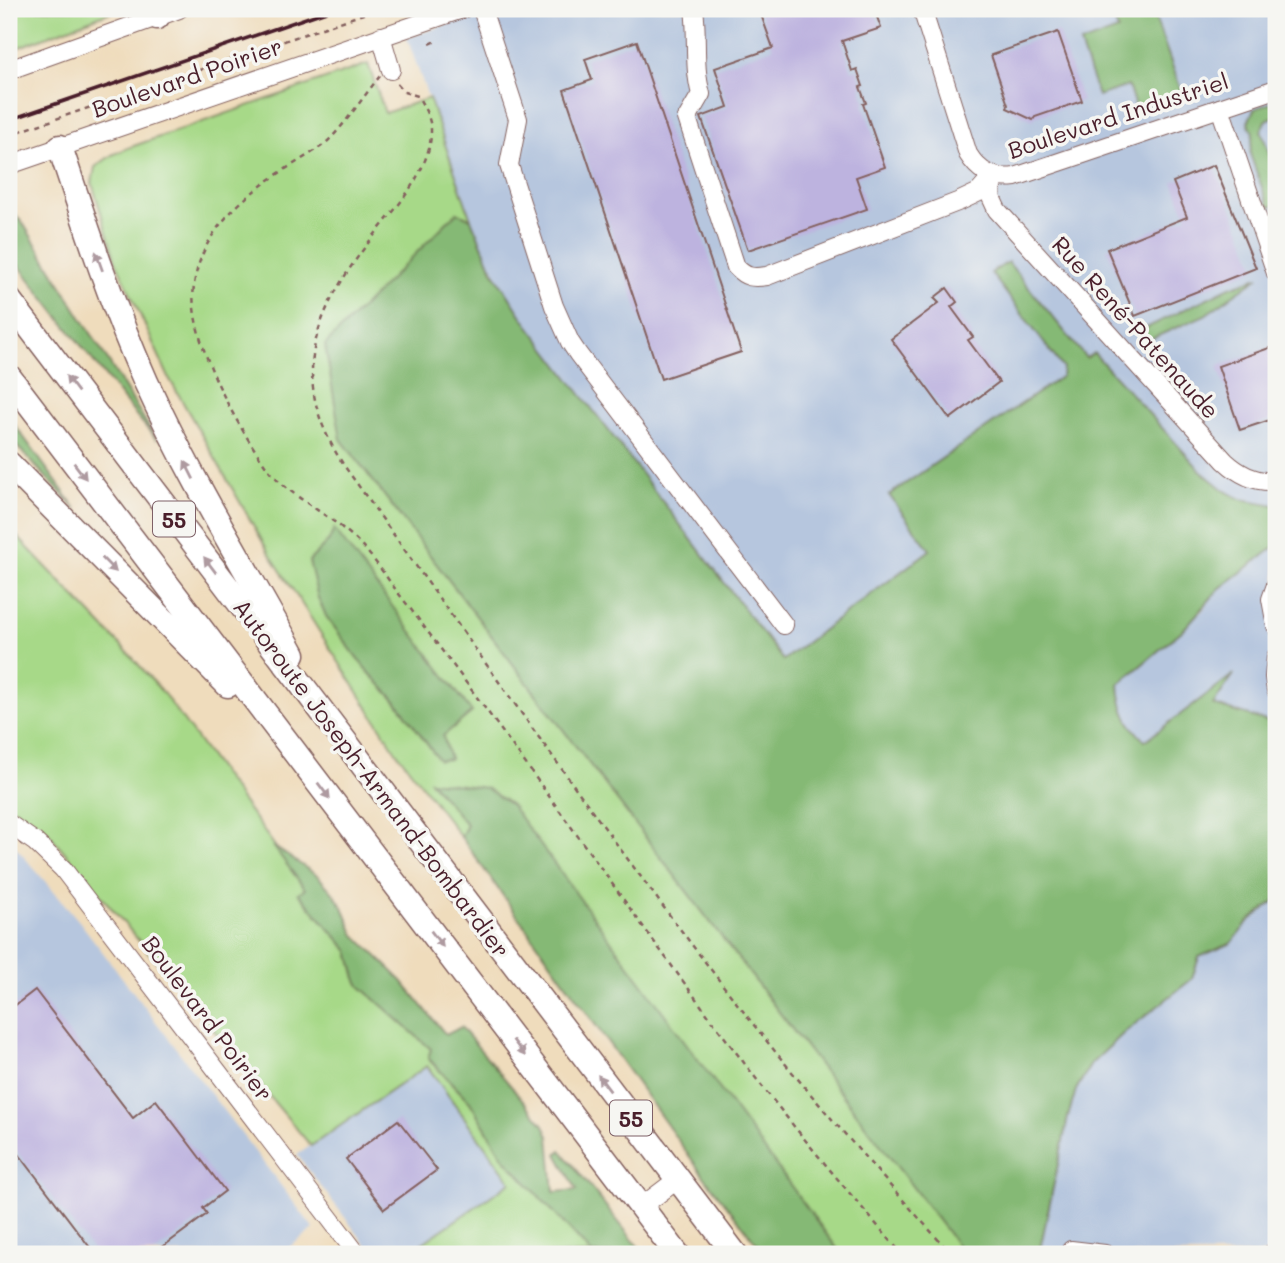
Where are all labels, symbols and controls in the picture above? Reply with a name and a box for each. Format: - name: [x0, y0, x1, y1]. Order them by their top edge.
- street label: Boulevard Poirier: [88, 30, 286, 124]
- street label: Boulevard Industriel: [1004, 65, 1232, 165]
- street label: Rue René-Patenaude: [1046, 229, 1226, 425]
- one-way arrow: [93, 250, 104, 271]
- one-way arrow: [66, 375, 80, 393]
- one-way arrow: [183, 460, 194, 480]
- one-way arrow: [72, 461, 87, 479]
- road number: 55: [153, 502, 195, 536]
- one-way arrow: [100, 556, 116, 573]
- one-way arrow: [203, 556, 217, 575]
- street label: Autoroute Joseph-Armand-Bombardier: [227, 593, 517, 963]
- one-way arrow: [317, 782, 332, 800]
- street label: Boulevard Poirier: [136, 929, 280, 1107]
- one-way arrow: [429, 930, 444, 948]
- one-way arrow: [512, 1038, 527, 1056]
- one-way arrow: [596, 1074, 611, 1092]
- road number: 55: [610, 1100, 652, 1136]

